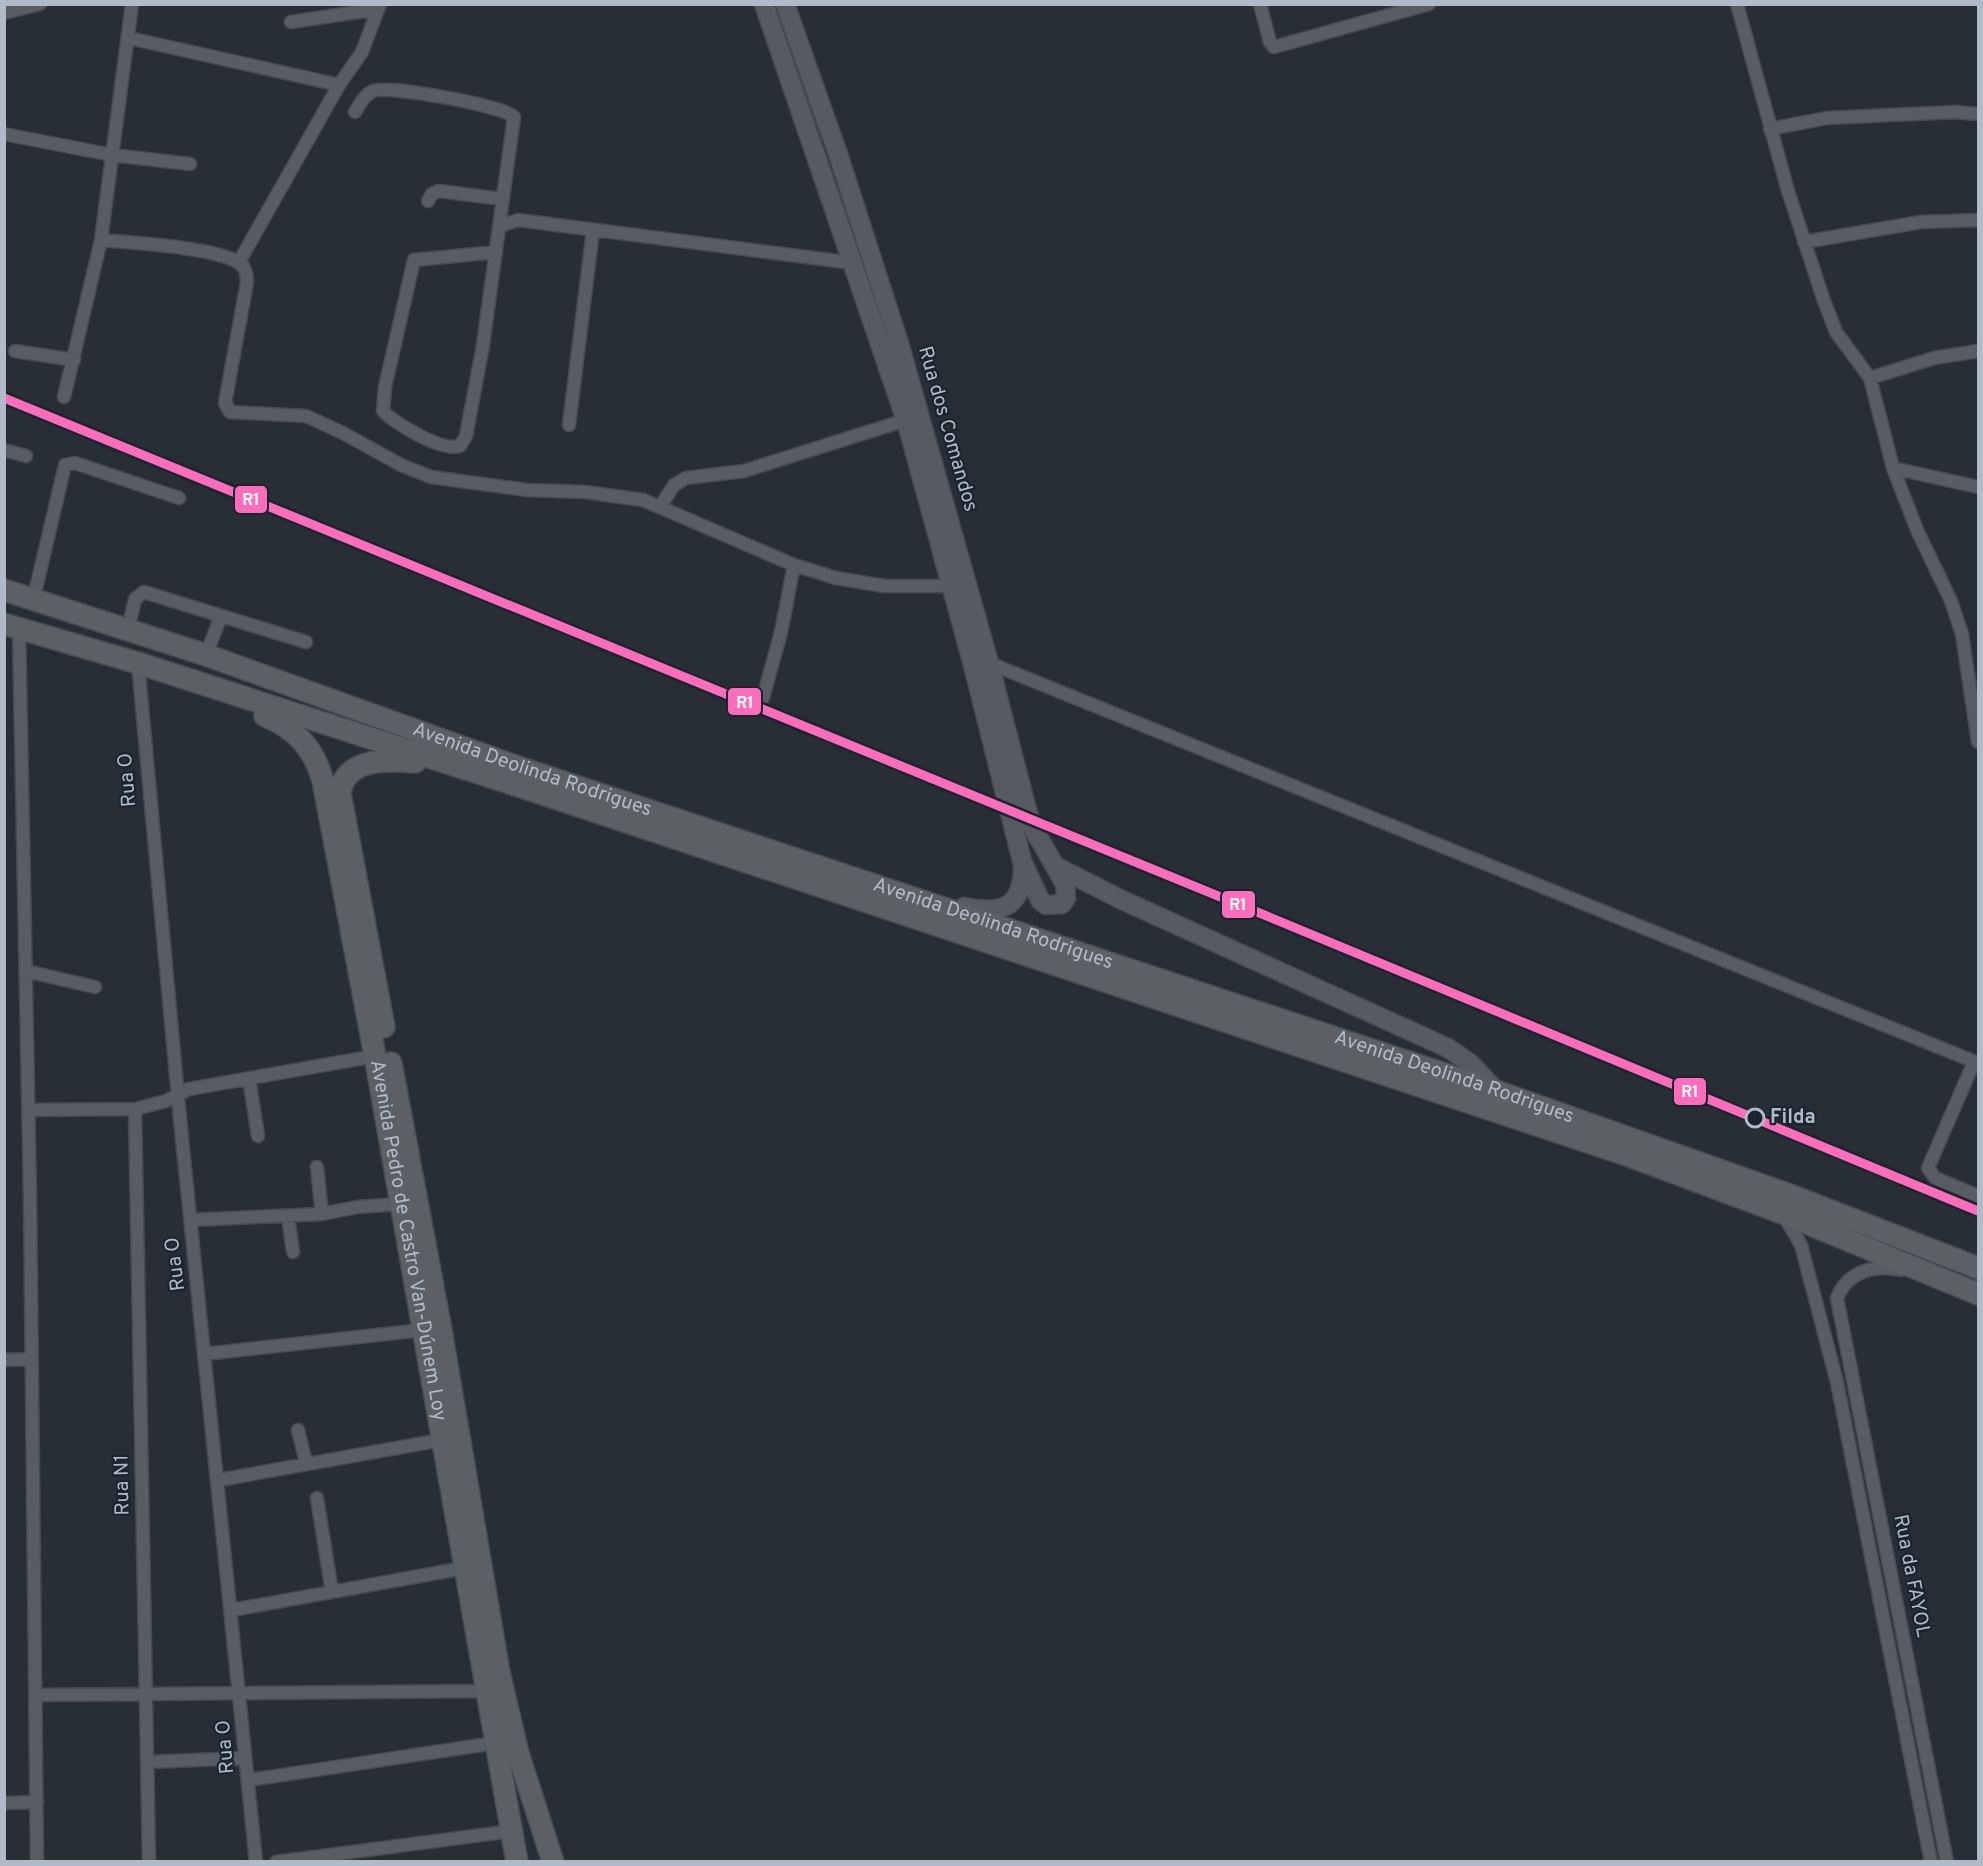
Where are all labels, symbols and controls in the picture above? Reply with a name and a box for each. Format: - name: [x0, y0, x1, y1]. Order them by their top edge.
- street label: Rua dos Comandos: [911, 343, 983, 515]
- line badge: R1: [234, 485, 268, 514]
- text: R1: [242, 491, 260, 511]
- line badge: R1: [727, 687, 762, 716]
- text: R1: [736, 694, 754, 714]
- street label: Avenida Deolinda Rodrigues: [409, 717, 655, 823]
- street label: Rua O: [113, 752, 143, 808]
- street label: Avenida Deolinda Rodrigues: [870, 872, 1116, 976]
- line badge: R1: [1221, 890, 1256, 919]
- text: R1: [1229, 896, 1247, 916]
- street label: Avenida Deolinda Rodrigues: [1331, 1025, 1577, 1131]
- street label: Avenida Pedro de Castro Van-Dúnem Loy: [363, 1058, 452, 1423]
- line badge: R1: [1673, 1077, 1707, 1106]
- text: R1: [1681, 1083, 1699, 1103]
- place label: Filda: [1770, 1105, 1816, 1131]
- marker: Filda: [1745, 1108, 1765, 1128]
- street label: Rua O: [160, 1236, 192, 1292]
- street label: Rua N1: [109, 1454, 137, 1516]
- street label: Rua da FAYOL: [1886, 1512, 1936, 1640]
- street label: Rua O: [211, 1719, 241, 1775]

